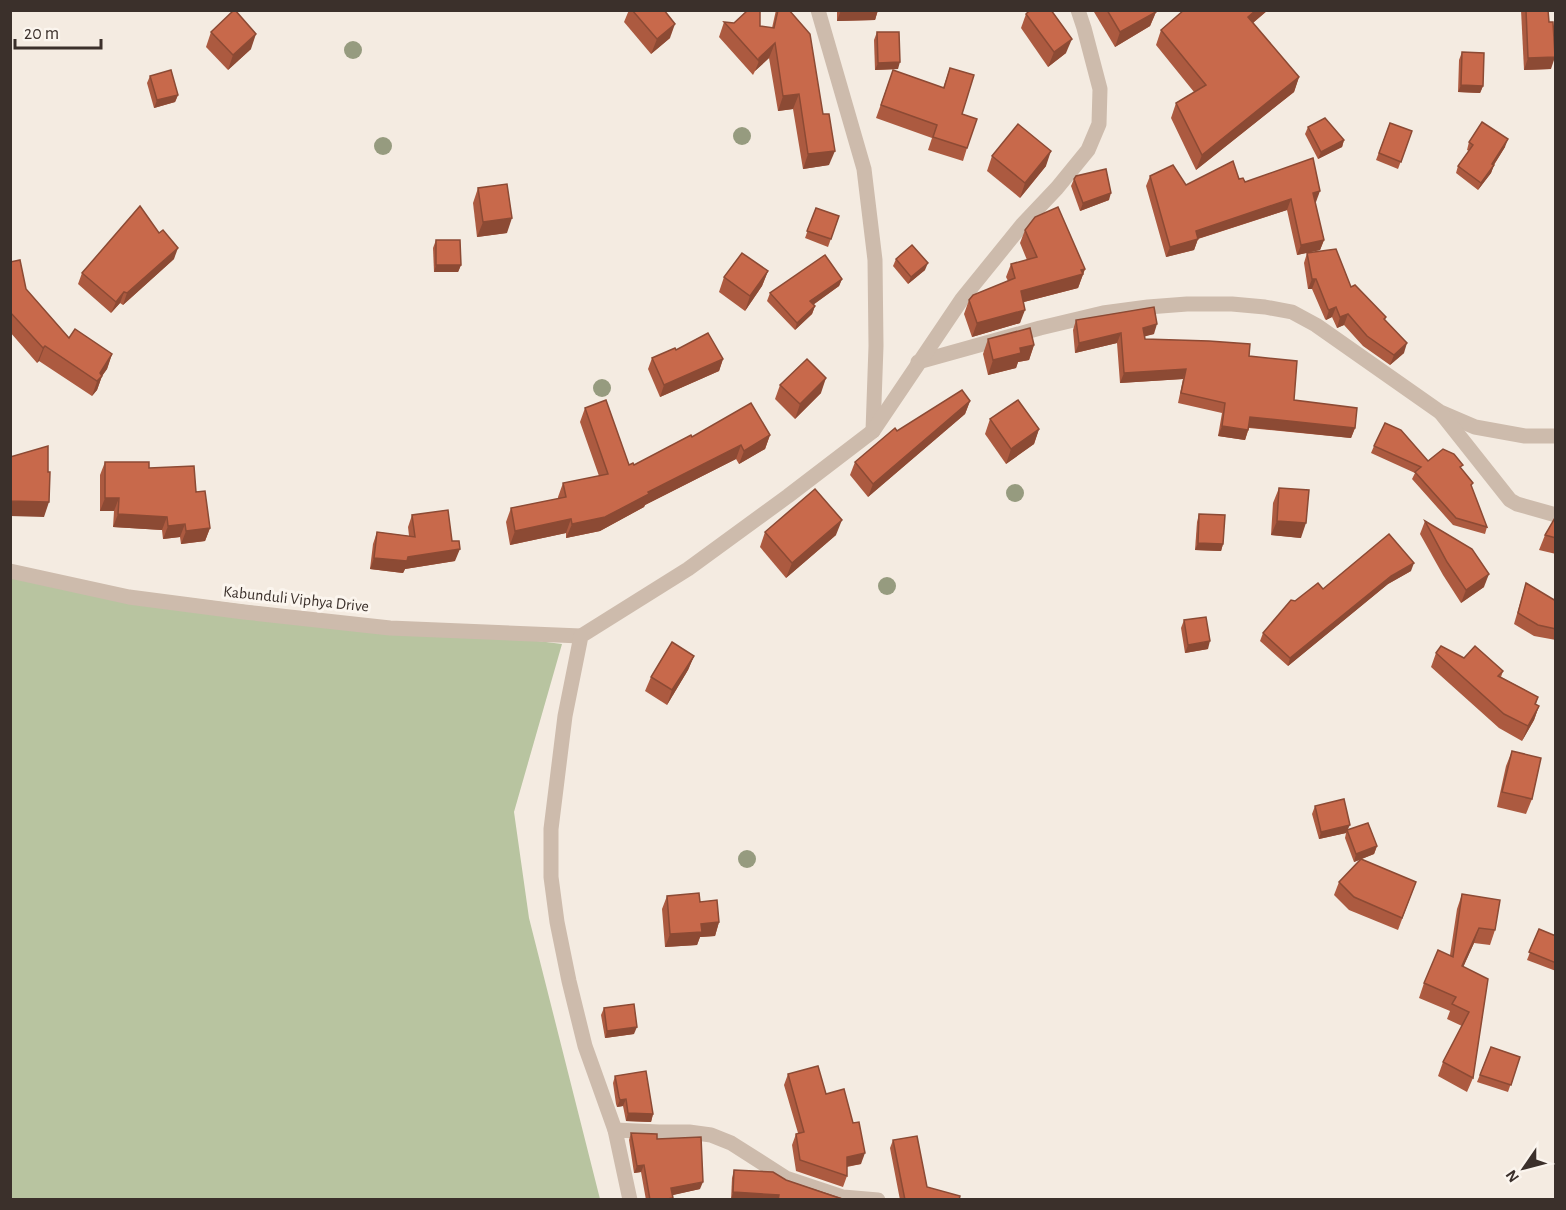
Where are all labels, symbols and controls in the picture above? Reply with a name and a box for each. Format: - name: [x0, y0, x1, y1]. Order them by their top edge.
- scale bar: [15, 12, 100, 50]
- text: 20 m: [24, 25, 59, 43]
- street label: Kabunduli Viphya Drive: [222, 583, 370, 616]
- north arrow: [1494, 1138, 1554, 1198]
- text: N: [1503, 1167, 1522, 1185]

